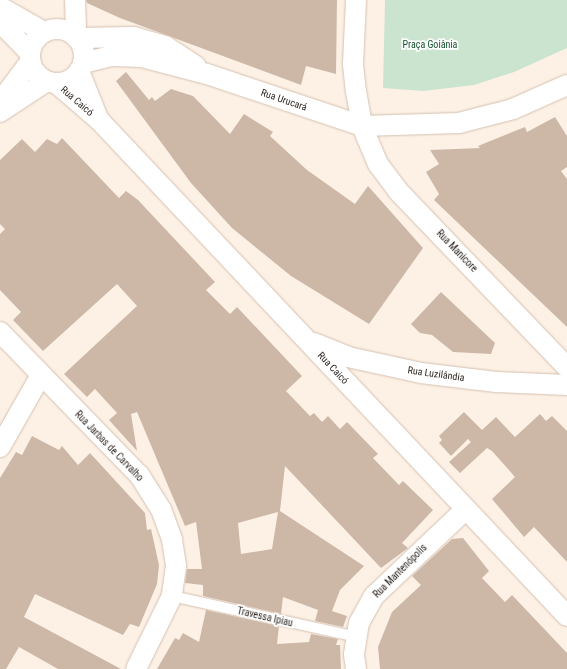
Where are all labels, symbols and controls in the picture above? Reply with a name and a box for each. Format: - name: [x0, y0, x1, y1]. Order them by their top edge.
- park label: Praça Goiânia: [403, 39, 457, 51]
- street label: Rua Caicó: [58, 83, 96, 119]
- street label: Rua Urucará: [259, 87, 309, 113]
- street label: Rua Manicore: [434, 227, 480, 275]
- street label: Rua Caicó: [315, 349, 351, 387]
- street label: Rua Luzilândia: [407, 364, 465, 384]
- street label: Rua Jarbas de Carvalho: [72, 408, 146, 484]
- street label: Rua Mantenópolis: [371, 542, 429, 600]
- street label: Travessa Ipiau: [236, 605, 294, 629]

